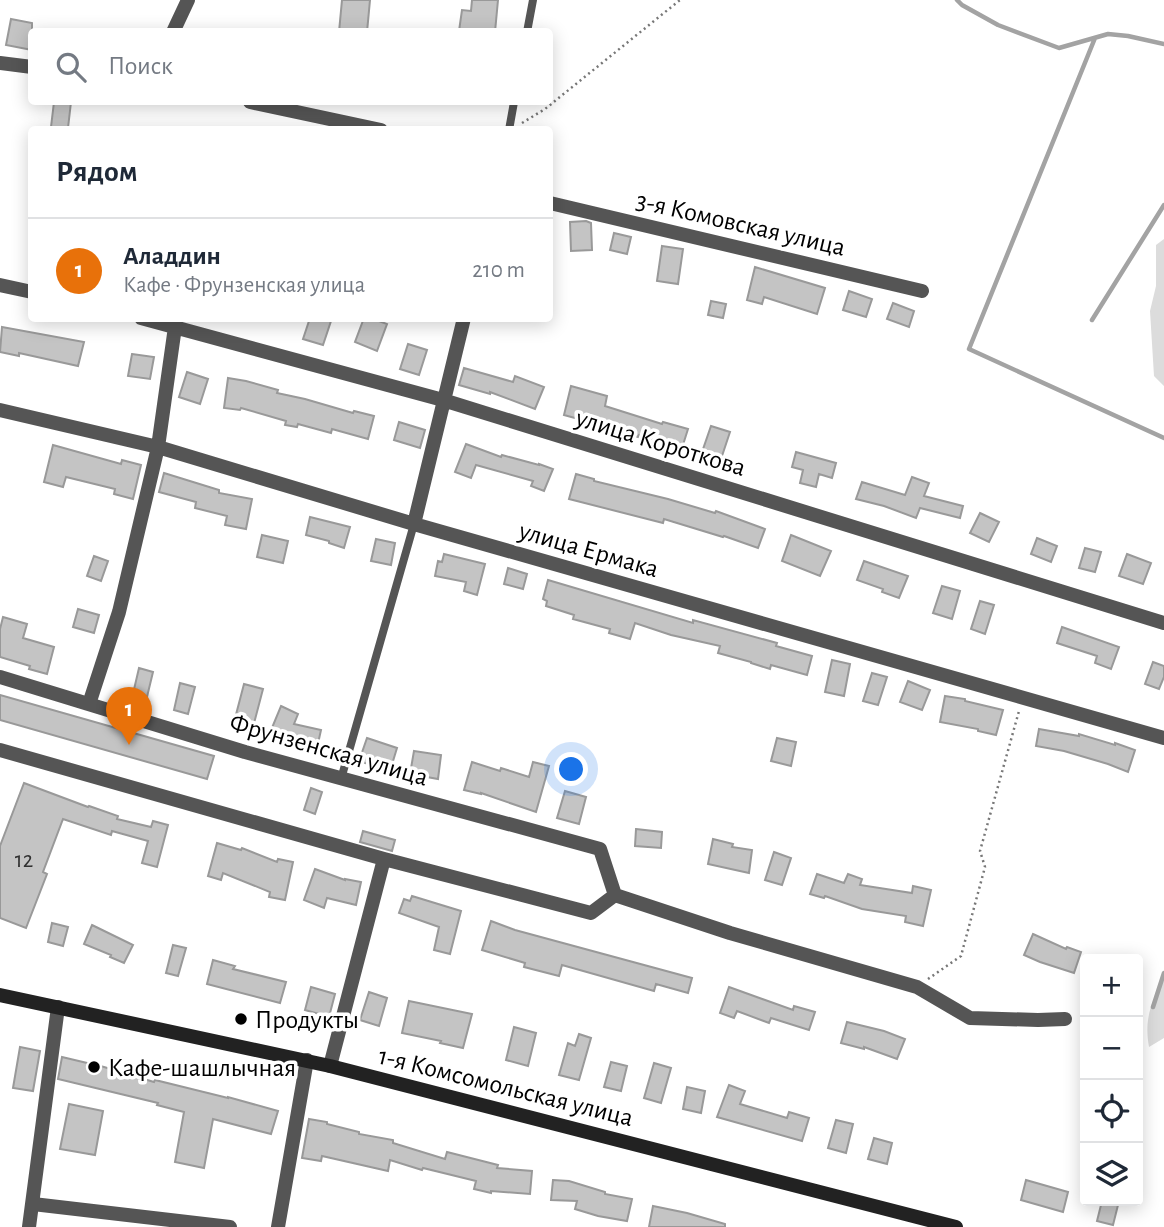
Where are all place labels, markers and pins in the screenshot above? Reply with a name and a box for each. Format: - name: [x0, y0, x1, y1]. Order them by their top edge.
- pin: 1: [106, 687, 152, 745]
- place label: Продукты: [255, 1007, 359, 1033]
- marker: Продукты: [233, 1011, 249, 1027]
- place label: Кафе-шашлычная: [108, 1055, 296, 1081]
- marker: Кафе-шашлычная: [86, 1059, 102, 1075]

